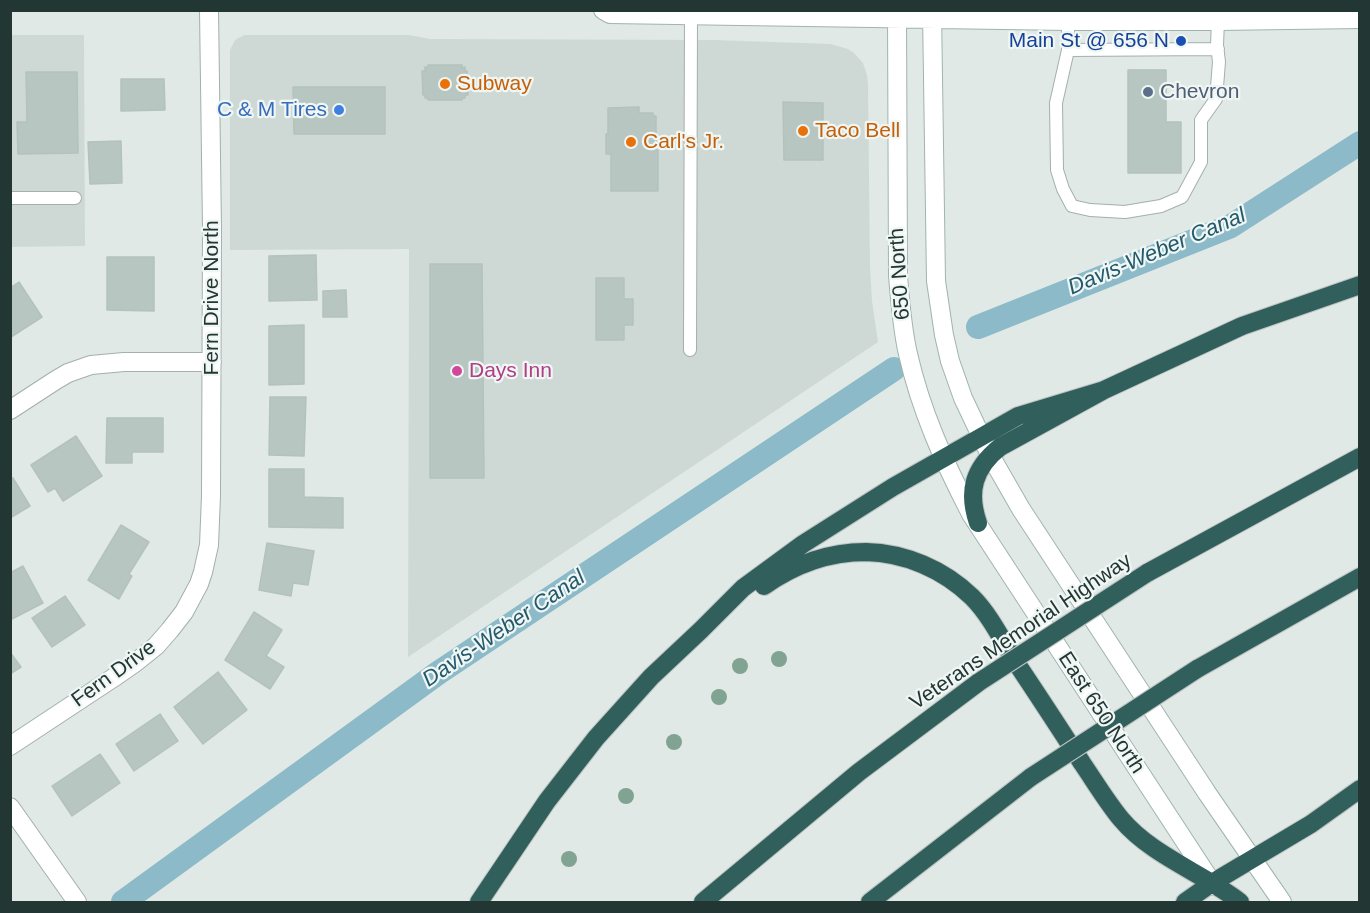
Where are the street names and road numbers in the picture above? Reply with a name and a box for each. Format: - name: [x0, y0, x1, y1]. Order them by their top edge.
- street label: Fern Drive North: [199, 220, 225, 376]
- street label: 650 North: [884, 227, 916, 321]
- street label: Veterans Memorial Highway: [906, 548, 1136, 716]
- street label: Fern Drive: [67, 635, 161, 713]
- street label: East 650 North: [1052, 647, 1150, 779]

